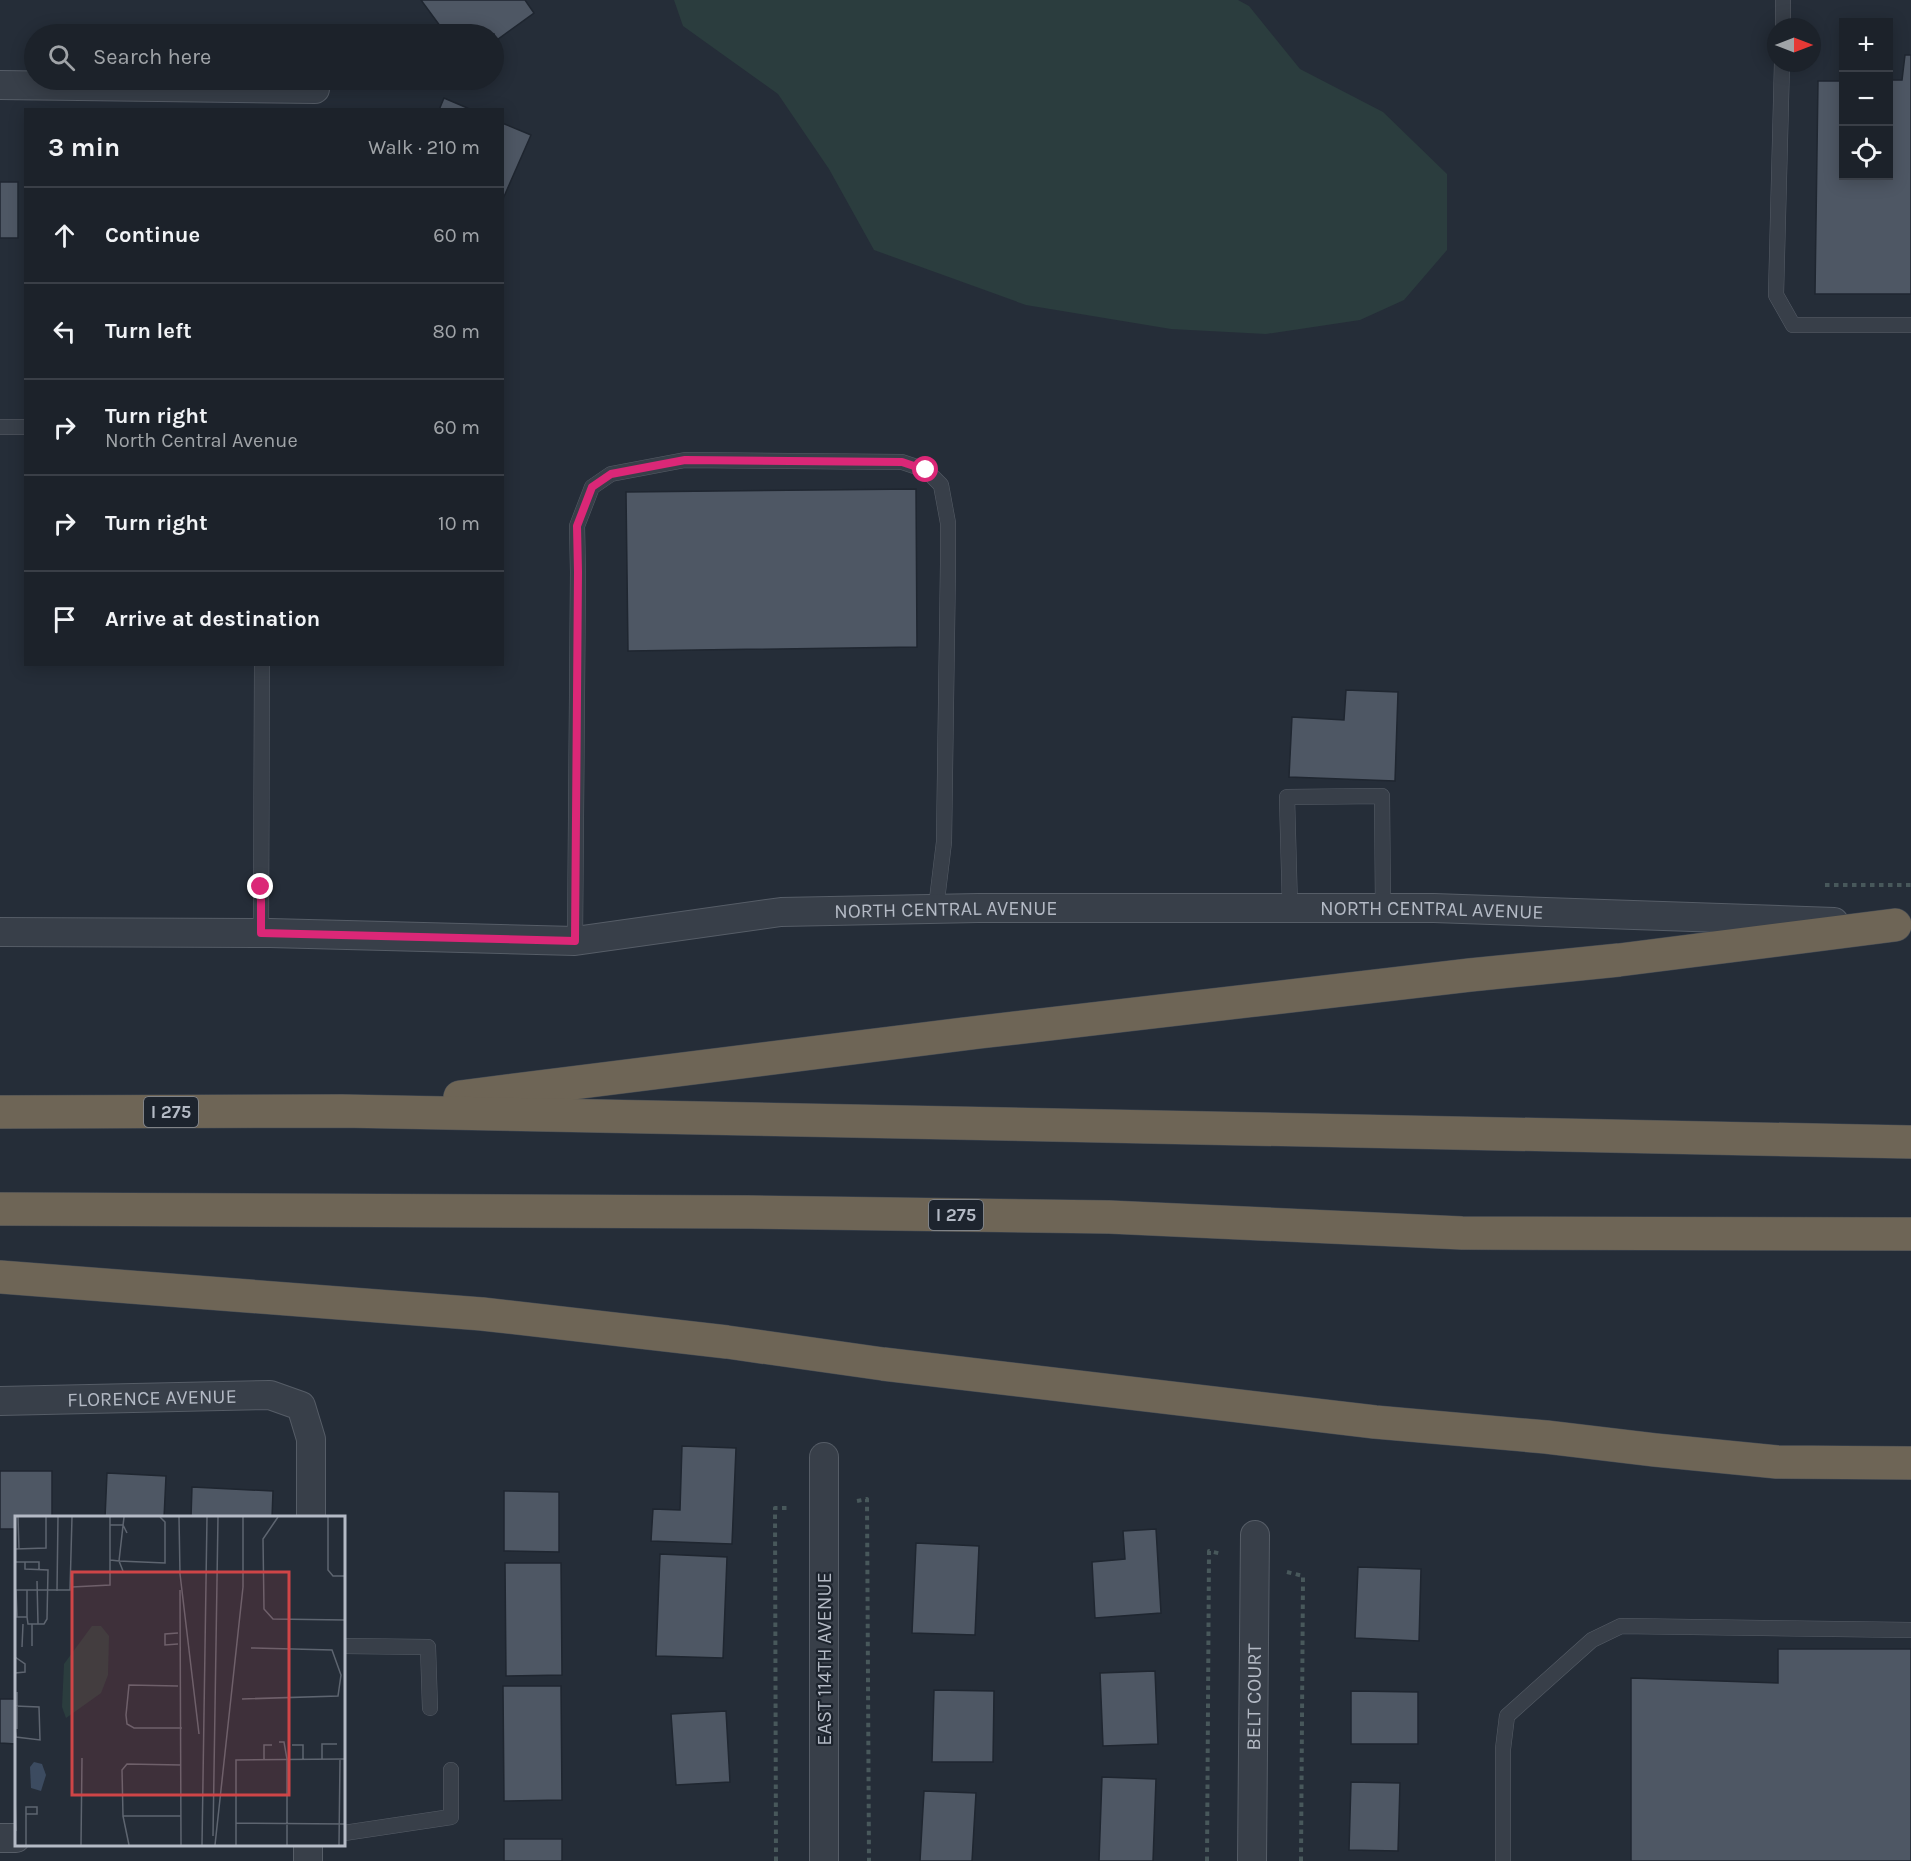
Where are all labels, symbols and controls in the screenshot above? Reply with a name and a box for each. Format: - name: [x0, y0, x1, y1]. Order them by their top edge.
- north arrow: [1767, 18, 1821, 72]
- map controls: [1839, 18, 1893, 180]
- button: +: [1839, 18, 1893, 72]
- search box: [24, 24, 504, 90]
- icon: search: [45, 41, 78, 74]
- text: Search here: [93, 44, 211, 70]
- button: −: [1839, 72, 1893, 126]
- button: locate: [1839, 126, 1893, 180]
- text: 3 min: [48, 132, 120, 163]
- text: Walk · 210 m: [368, 136, 480, 159]
- icon: ahead: [48, 219, 81, 252]
- text: Continue: [105, 222, 200, 248]
- text: 60 m: [433, 224, 480, 247]
- icon: left: [48, 315, 81, 348]
- text: Turn left: [105, 318, 192, 344]
- text: 80 m: [432, 320, 480, 343]
- text: Turn right: [105, 403, 208, 429]
- icon: right: [48, 411, 81, 444]
- text: 60 m: [433, 416, 480, 439]
- text: North Central Avenue: [105, 429, 298, 452]
- route start: [912, 456, 938, 482]
- icon: right: [48, 507, 81, 540]
- text: Turn right: [105, 510, 208, 536]
- text: 10 m: [438, 512, 480, 535]
- icon: arrive: [48, 603, 81, 636]
- text: Arrive at destination: [105, 606, 320, 632]
- route end: [247, 873, 273, 899]
- street label: NORTH CENTRAL AVENUE: [834, 897, 1058, 923]
- street label: NORTH CENTRAL AVENUE: [1320, 897, 1544, 924]
- road number: I 275: [144, 1097, 198, 1127]
- road number: I 275: [929, 1200, 983, 1230]
- street label: FLORENCE AVENUE: [67, 1385, 237, 1412]
- inset map: [15, 1516, 345, 1846]
- street label: EAST 114TH AVENUE: [813, 1572, 836, 1746]
- street label: BELT COURT: [1242, 1643, 1266, 1751]

